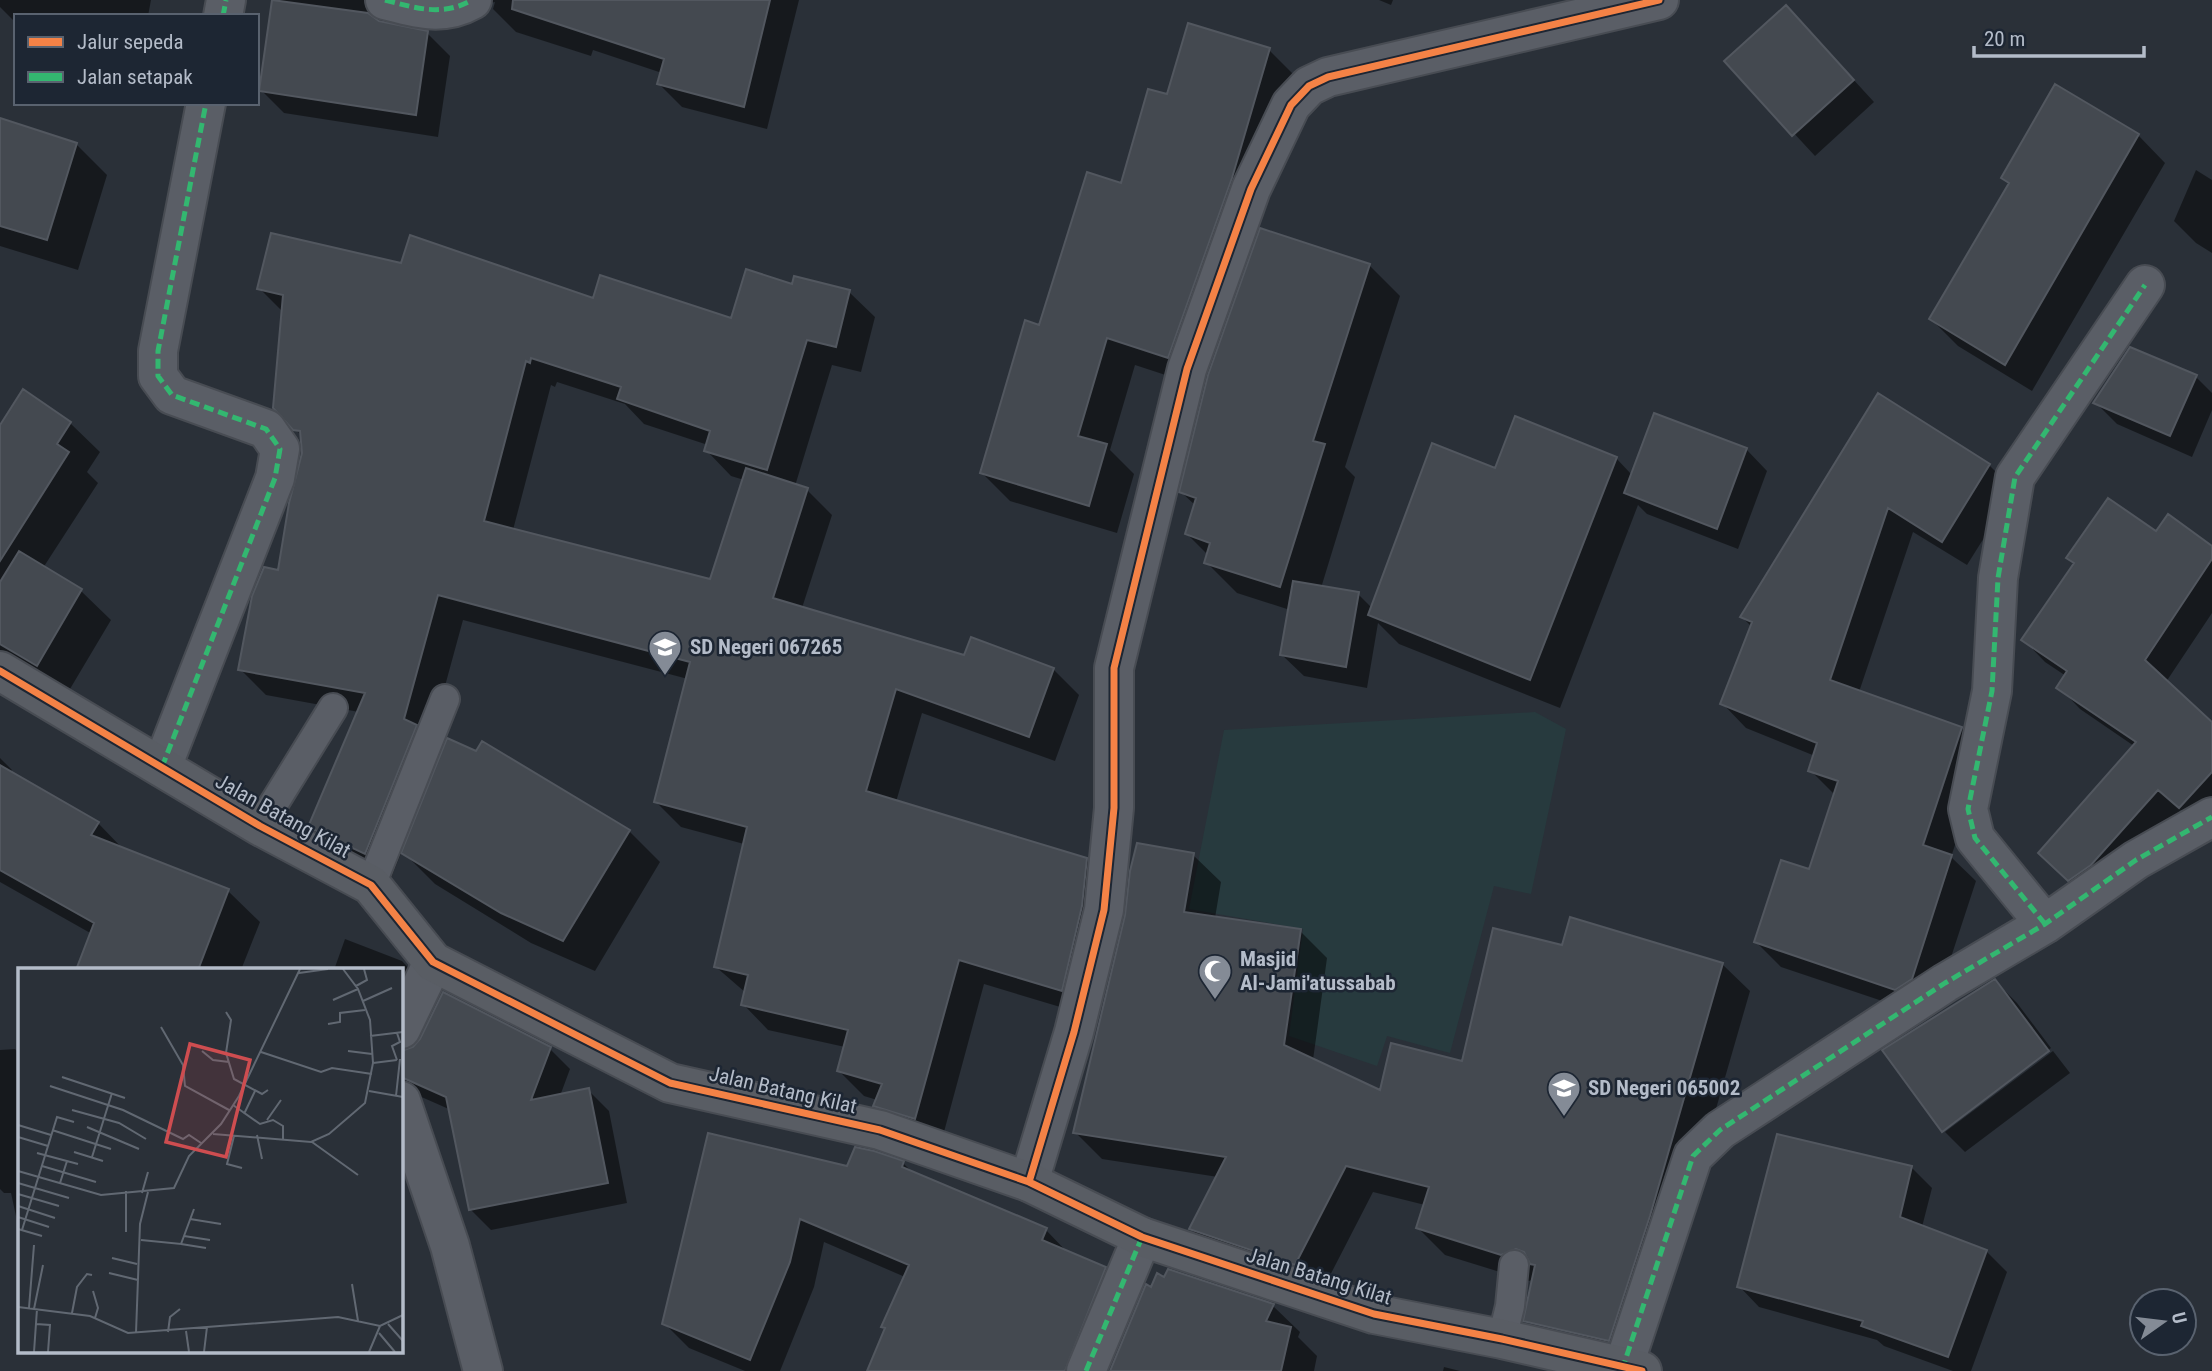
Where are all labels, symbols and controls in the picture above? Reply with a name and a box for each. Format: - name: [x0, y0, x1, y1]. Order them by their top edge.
- legend: [14, 14, 259, 105]
- scale bar: [1974, 14, 2144, 58]
- text: 20 m: [1984, 27, 2025, 51]
- text: Jalur sepeda: [77, 30, 184, 54]
- text: Jalan setapak: [77, 65, 193, 89]
- school or university icon: SD Negeri 067265: [646, 628, 684, 677]
- place label: SD Negeri 067265: [690, 635, 842, 659]
- street label: Jalan Batang Kilat: [211, 769, 355, 863]
- place label: Masjid Al-Jami'atussabab: [1240, 947, 1396, 995]
- mosque icon: Masjid Al-Jami'atussabab: [1196, 952, 1234, 1001]
- inset map: [18, 968, 402, 1354]
- street label: Jalan Batang Kilat: [707, 1061, 859, 1119]
- school or university icon: SD Negeri 065002: [1545, 1069, 1583, 1118]
- place label: SD Negeri 065002: [1588, 1076, 1740, 1100]
- street label: Jalan Batang Kilat: [1243, 1243, 1395, 1309]
- north arrow: [2128, 1287, 2198, 1357]
- text: U: [2167, 1310, 2191, 1326]

